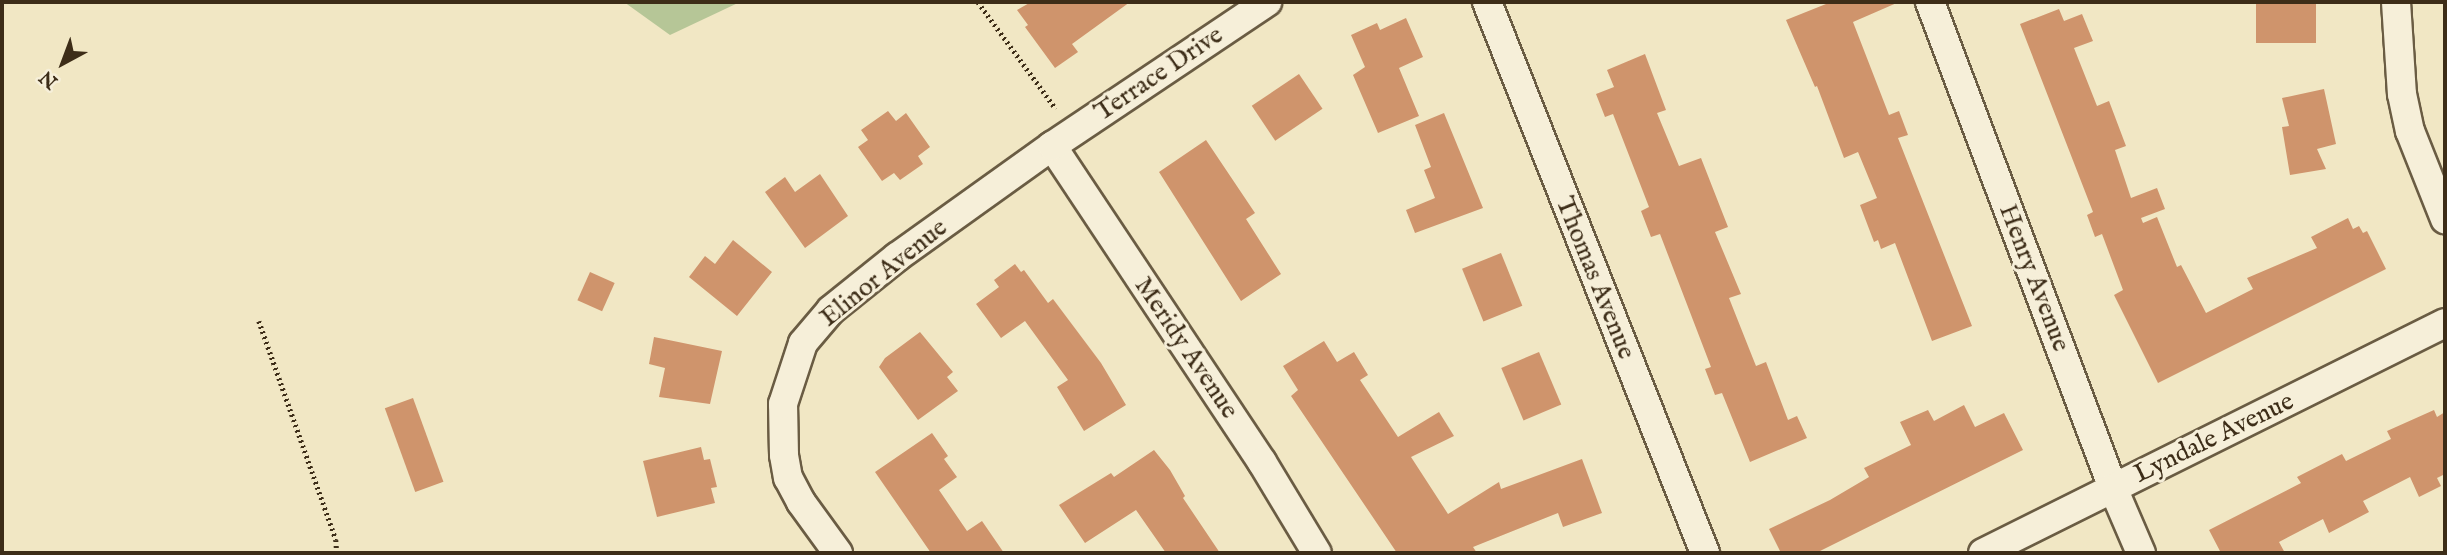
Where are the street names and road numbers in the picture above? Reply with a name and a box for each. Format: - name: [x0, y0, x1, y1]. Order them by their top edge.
- street label: Terrace Drive: [1089, 20, 1229, 128]
- street label: Thomas Avenue: [1548, 192, 1642, 364]
- street label: Henry Avenue: [1992, 200, 2076, 356]
- street label: Elinor Avenue: [814, 212, 954, 334]
- street label: Meridy Avenue: [1127, 271, 1245, 425]
- street label: Lyndale Avenue: [2129, 386, 2299, 490]

